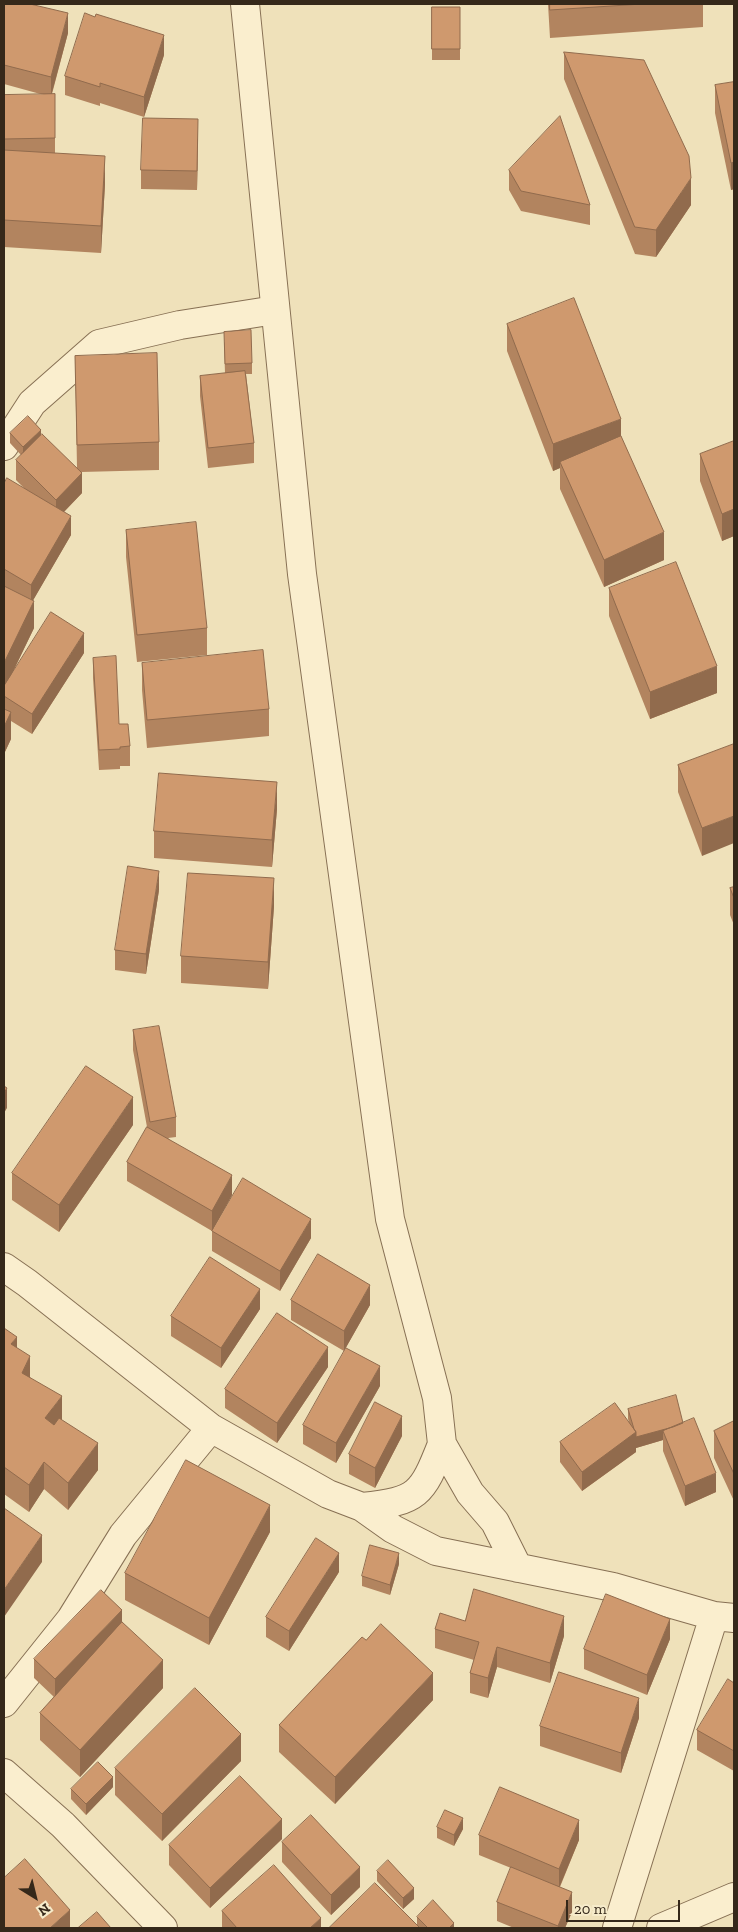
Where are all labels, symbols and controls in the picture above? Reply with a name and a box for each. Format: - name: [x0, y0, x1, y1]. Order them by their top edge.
- north arrow: [10, 1872, 60, 1922]
- scale bar: [568, 1890, 682, 1922]
- text: N: [35, 1900, 53, 1920]
- text: 20 m: [574, 1900, 607, 1918]

